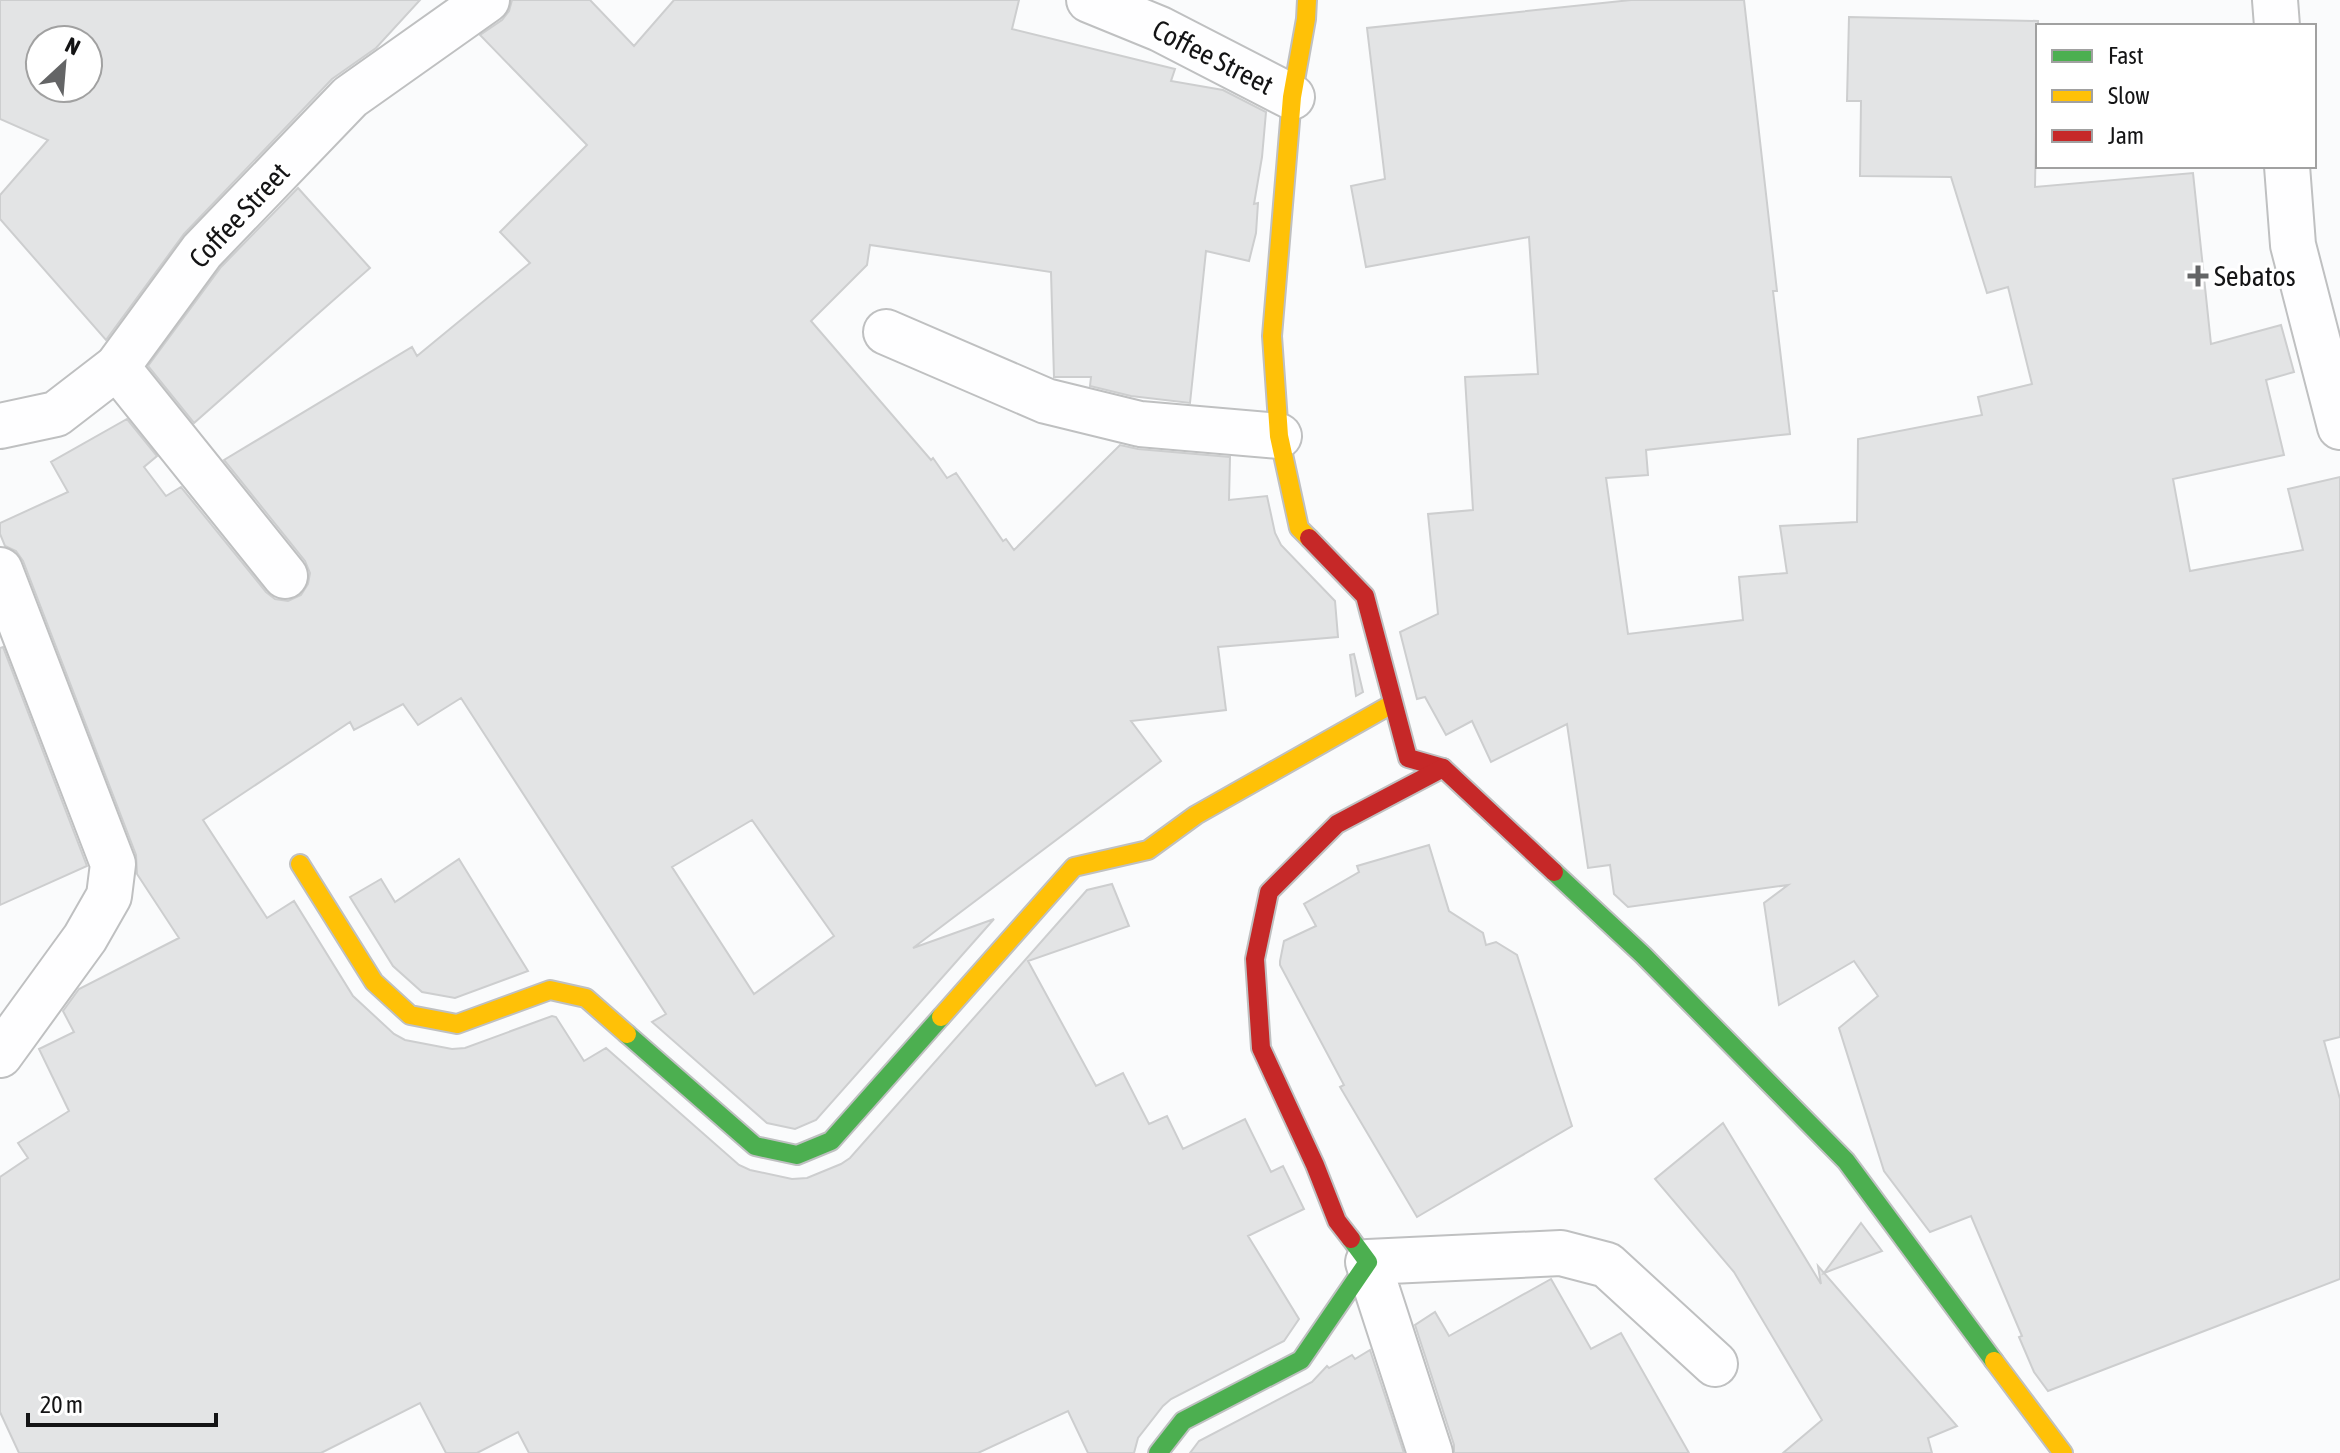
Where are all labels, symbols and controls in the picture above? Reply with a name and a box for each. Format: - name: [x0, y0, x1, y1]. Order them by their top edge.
- street label: Coffee Street: [1147, 13, 1279, 101]
- north arrow: [24, 24, 104, 104]
- legend: [2036, 24, 2316, 168]
- text: N: [61, 31, 84, 61]
- text: Fast: [2108, 42, 2144, 69]
- text: Slow: [2108, 82, 2150, 109]
- text: Jam: [2108, 122, 2144, 149]
- street label: Coffee Street: [182, 156, 296, 274]
- place label: Sebatos: [2214, 260, 2296, 292]
- marker: Sebatos: [2189, 267, 2207, 285]
- scale bar: [28, 1377, 216, 1427]
- text: 20 m: [40, 1391, 83, 1418]

